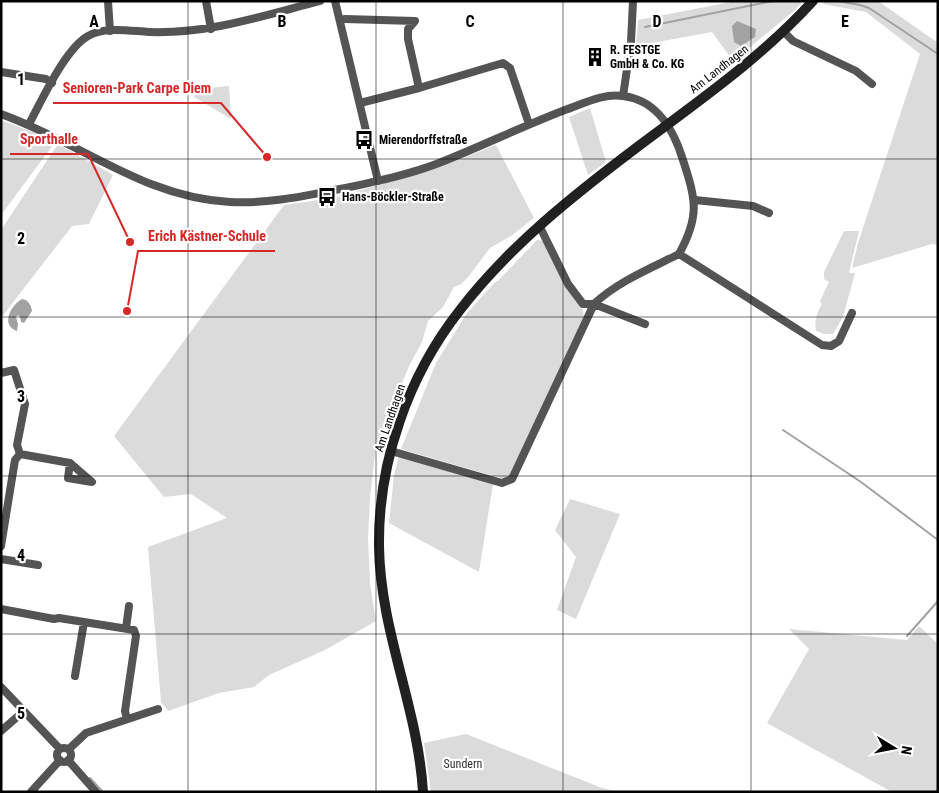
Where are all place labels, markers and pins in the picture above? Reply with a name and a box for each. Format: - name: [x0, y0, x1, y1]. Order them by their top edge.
- place label: R. FESTGE GmbH & Co. KG: [610, 43, 684, 71]
- building icon: R. FESTGE GmbH & Co. KG: [584, 46, 606, 68]
- callout: Senioren-Park Carpe Diem: [53, 74, 221, 103]
- callout: Sporthalle: [10, 125, 88, 154]
- bus stop icon: Mierendorffstraße: [353, 129, 375, 151]
- place label: Mierendorffstraße: [379, 133, 468, 147]
- bus stop icon: Hans-Böckler-Straße: [316, 186, 338, 208]
- place label: Hans-Böckler-Straße: [342, 190, 444, 204]
- callout: Erich Kästner-Schule: [138, 222, 275, 251]

